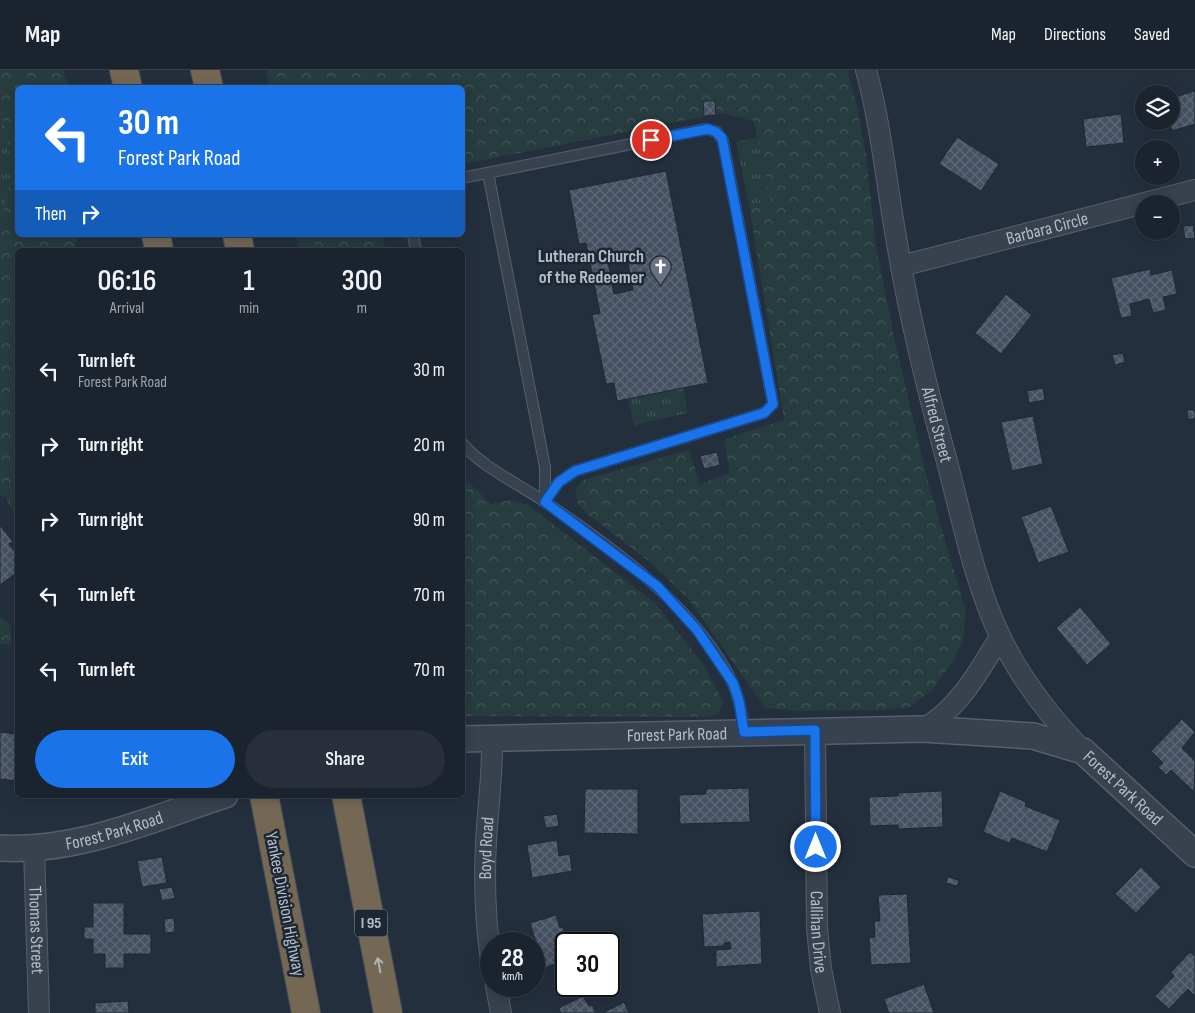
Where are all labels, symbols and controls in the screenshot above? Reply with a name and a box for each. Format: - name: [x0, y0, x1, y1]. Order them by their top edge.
- text: Map: [25, 20, 60, 49]
- text: Map: [991, 24, 1016, 45]
- text: Directions: [1044, 24, 1106, 45]
- text: Saved: [1134, 24, 1170, 45]
- map controls: [1135, 85, 1180, 240]
- button: layers: [1135, 85, 1180, 130]
- text: 30 m: [118, 102, 179, 145]
- icon: left: [35, 105, 100, 170]
- pin: [630, 119, 672, 161]
- icon: arrive: [637, 126, 665, 154]
- button: +: [1135, 140, 1180, 185]
- text: Forest Park Road: [118, 145, 240, 172]
- button: −: [1135, 195, 1180, 240]
- icon: right: [76, 200, 104, 228]
- text: Then: [35, 203, 66, 226]
- street label: Barbara Circle: [1004, 208, 1091, 249]
- place label: Lutheran Church of the Redeemer: [538, 246, 644, 288]
- church icon: Lutheran Church of the Redeemer: [648, 254, 672, 285]
- text: 06:16: [98, 263, 156, 299]
- text: 1: [243, 263, 255, 299]
- text: 300: [342, 263, 382, 299]
- text: Arrival: [110, 299, 144, 318]
- text: min: [239, 299, 259, 318]
- text: m: [357, 299, 367, 318]
- text: Turn left: [78, 350, 135, 373]
- icon: left: [35, 357, 63, 385]
- text: 30 m: [413, 359, 445, 382]
- text: Forest Park Road: [78, 373, 167, 392]
- street label: Alfred Street: [917, 384, 957, 465]
- icon: right: [35, 432, 63, 460]
- text: Turn right: [78, 434, 143, 457]
- text: 20 m: [413, 434, 445, 457]
- icon: right: [35, 507, 63, 535]
- text: Turn right: [78, 509, 143, 532]
- text: 90 m: [413, 509, 445, 532]
- icon: left: [35, 582, 63, 610]
- text: Turn left: [78, 584, 135, 607]
- text: 70 m: [414, 584, 445, 607]
- icon: left: [35, 657, 63, 685]
- text: Turn left: [78, 659, 135, 682]
- text: 70 m: [414, 659, 445, 682]
- street label: Forest Park Road: [627, 723, 727, 746]
- button: Exit: [35, 730, 235, 788]
- button: Share: [245, 730, 445, 788]
- street label: Forest Park Road: [1079, 746, 1167, 830]
- street label: Forest Park Road: [64, 807, 165, 854]
- street label: Boyd Road: [475, 816, 498, 880]
- position arrow: [789, 820, 841, 872]
- street label: Yankee Division Highway: [261, 830, 309, 978]
- street label: Thomas Street: [25, 886, 48, 975]
- street label: Callihan Drive: [806, 891, 832, 975]
- road number: I 95: [355, 910, 387, 936]
- speed limit sign: 30: [555, 932, 620, 997]
- text: 28: [501, 943, 524, 974]
- one-way arrow: [374, 958, 383, 974]
- text: km/h: [502, 969, 523, 984]

